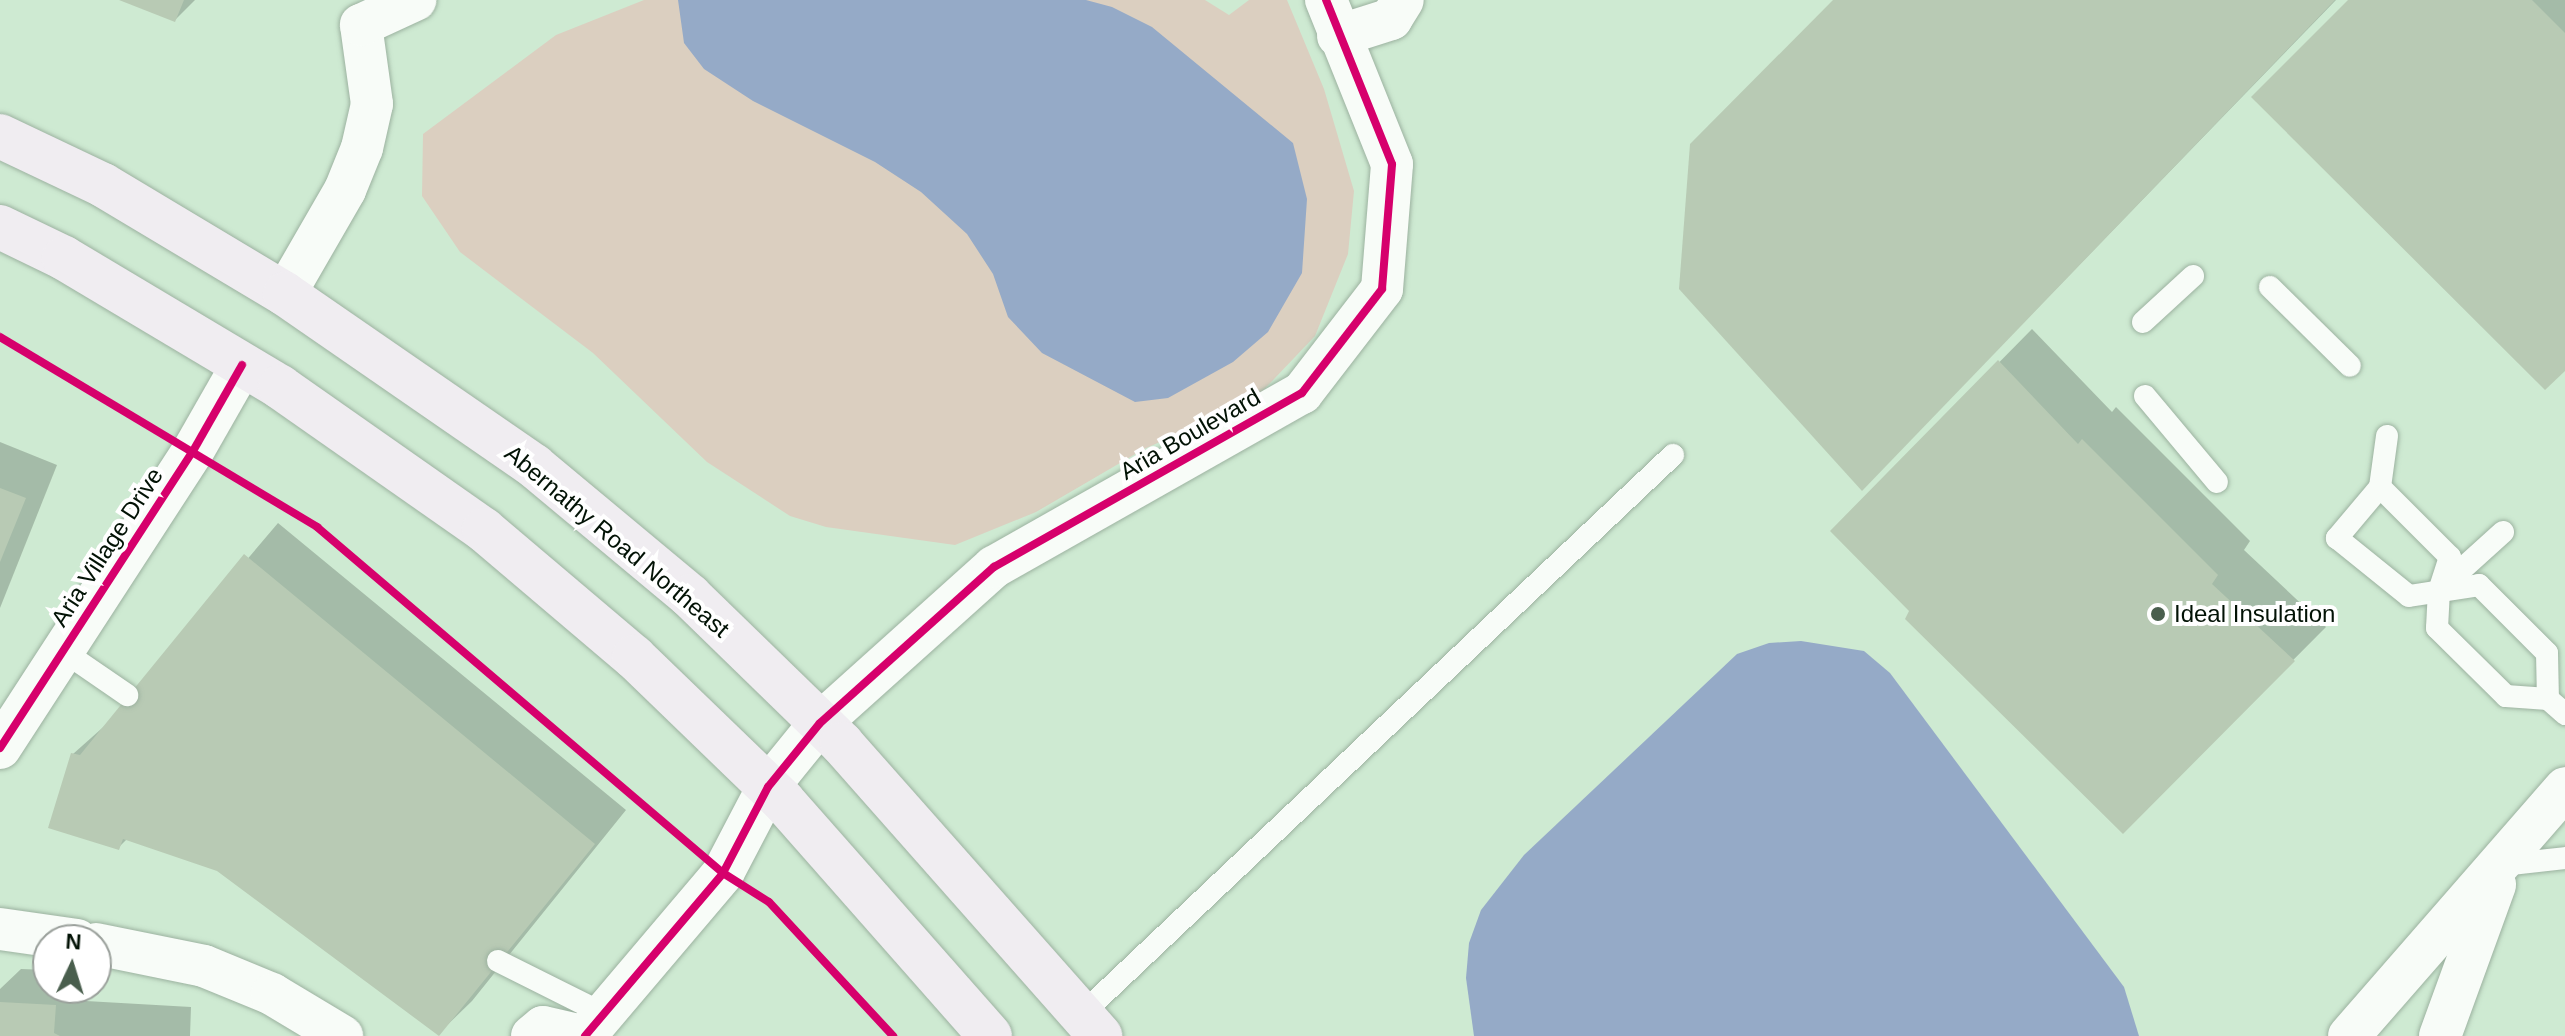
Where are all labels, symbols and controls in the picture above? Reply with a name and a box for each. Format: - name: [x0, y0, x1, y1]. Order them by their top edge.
- street label: Aria Boulevard: [1115, 382, 1265, 486]
- street label: Abernathy Road Northeast: [499, 439, 735, 643]
- street label: Aria Village Drive: [45, 462, 169, 632]
- place label: Ideal Insulation: [2174, 600, 2335, 628]
- marker: Ideal Insulation: [2149, 605, 2167, 623]
- north arrow: [32, 924, 112, 1004]
- text: N: [65, 929, 82, 955]

